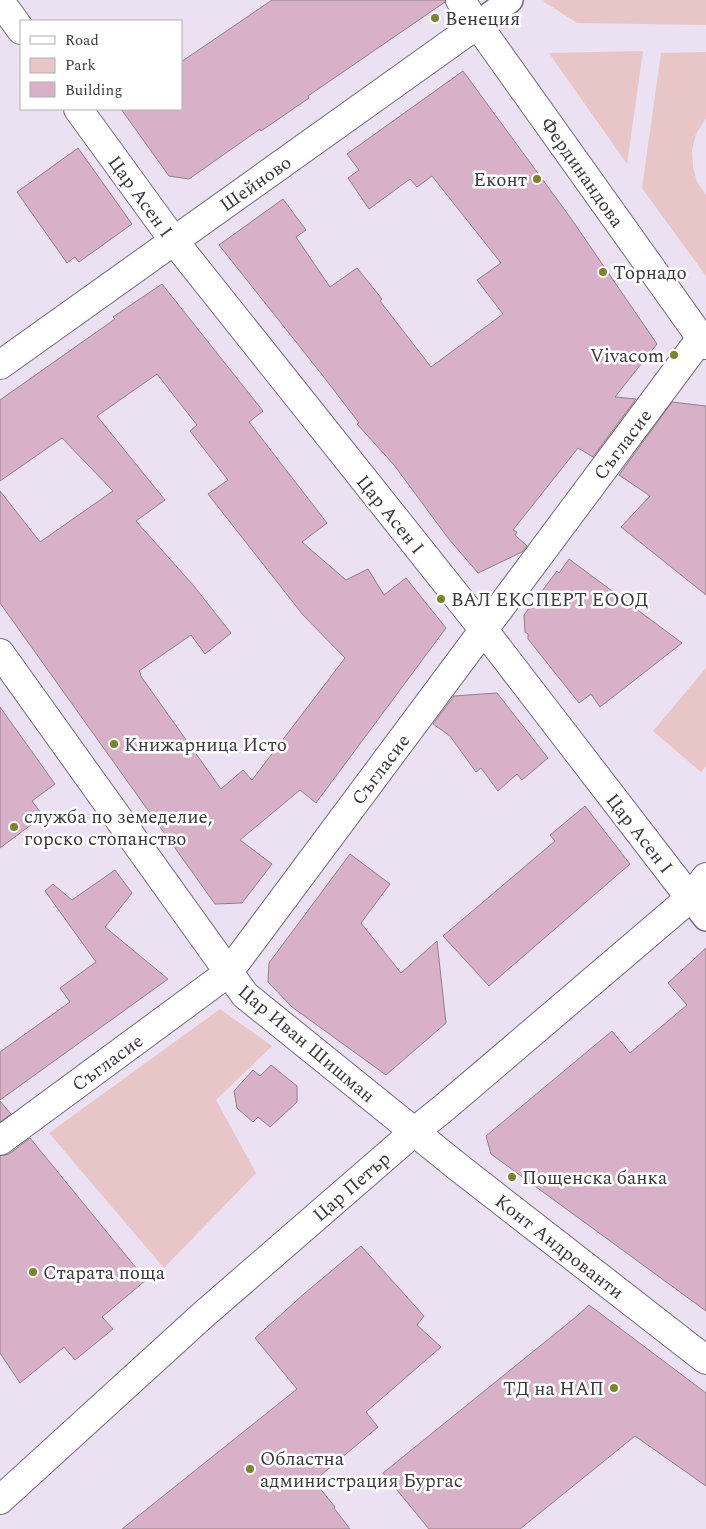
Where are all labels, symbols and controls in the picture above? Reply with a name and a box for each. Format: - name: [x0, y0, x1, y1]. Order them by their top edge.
- place label: Венеция: [445, 5, 520, 34]
- marker: Венеция: [429, 12, 441, 24]
- legend: [20, 20, 182, 110]
- text: Road: [65, 29, 99, 52]
- text: Park: [65, 54, 96, 77]
- text: Building: [65, 79, 122, 102]
- street label: Фердинандова: [533, 112, 631, 235]
- street label: Шейново: [214, 149, 298, 220]
- street label: Цар Асен I: [100, 150, 180, 244]
- place label: Еконт: [474, 166, 527, 195]
- marker: Еконт: [531, 173, 543, 185]
- place label: Торнадо: [613, 259, 687, 288]
- marker: Торнадо: [597, 266, 609, 278]
- place label: Vivacom: [590, 342, 664, 371]
- marker: Vivacom: [668, 349, 680, 361]
- street label: Съгласие: [587, 403, 660, 487]
- street label: Цар Асен I: [349, 469, 431, 561]
- place label: ВАЛ ЕКСПЕРТ ЕООД: [451, 586, 649, 615]
- marker: ВАЛ ЕКСПЕРТ ЕООД: [435, 593, 447, 605]
- street label: Съгласие: [345, 728, 418, 812]
- place label: Книжарница Исто: [124, 731, 287, 760]
- marker: Книжарница Исто: [108, 738, 120, 750]
- street label: Цар Асен I: [598, 787, 680, 880]
- place label: служба по земеделие, горско стопанство: [24, 803, 213, 854]
- marker: служба по земеделие, горско стопанство: [8, 821, 20, 833]
- street label: Цар Иван Шишман: [231, 978, 381, 1110]
- street label: Съгласие: [66, 1027, 150, 1099]
- street label: Цар Петър: [307, 1145, 397, 1229]
- place label: Пощенска банка: [522, 1164, 668, 1193]
- marker: Пощенска банка: [506, 1171, 518, 1183]
- street label: Конт Андрованти: [488, 1187, 630, 1307]
- place label: Старата поща: [43, 1259, 166, 1288]
- marker: Старата поща: [27, 1266, 39, 1278]
- place label: ТД на НАП: [503, 1375, 604, 1404]
- marker: ТД на НАП: [608, 1382, 620, 1394]
- place label: Областна администрация Бургас: [260, 1445, 463, 1496]
- marker: Областна администрация Бургас: [244, 1463, 256, 1475]

